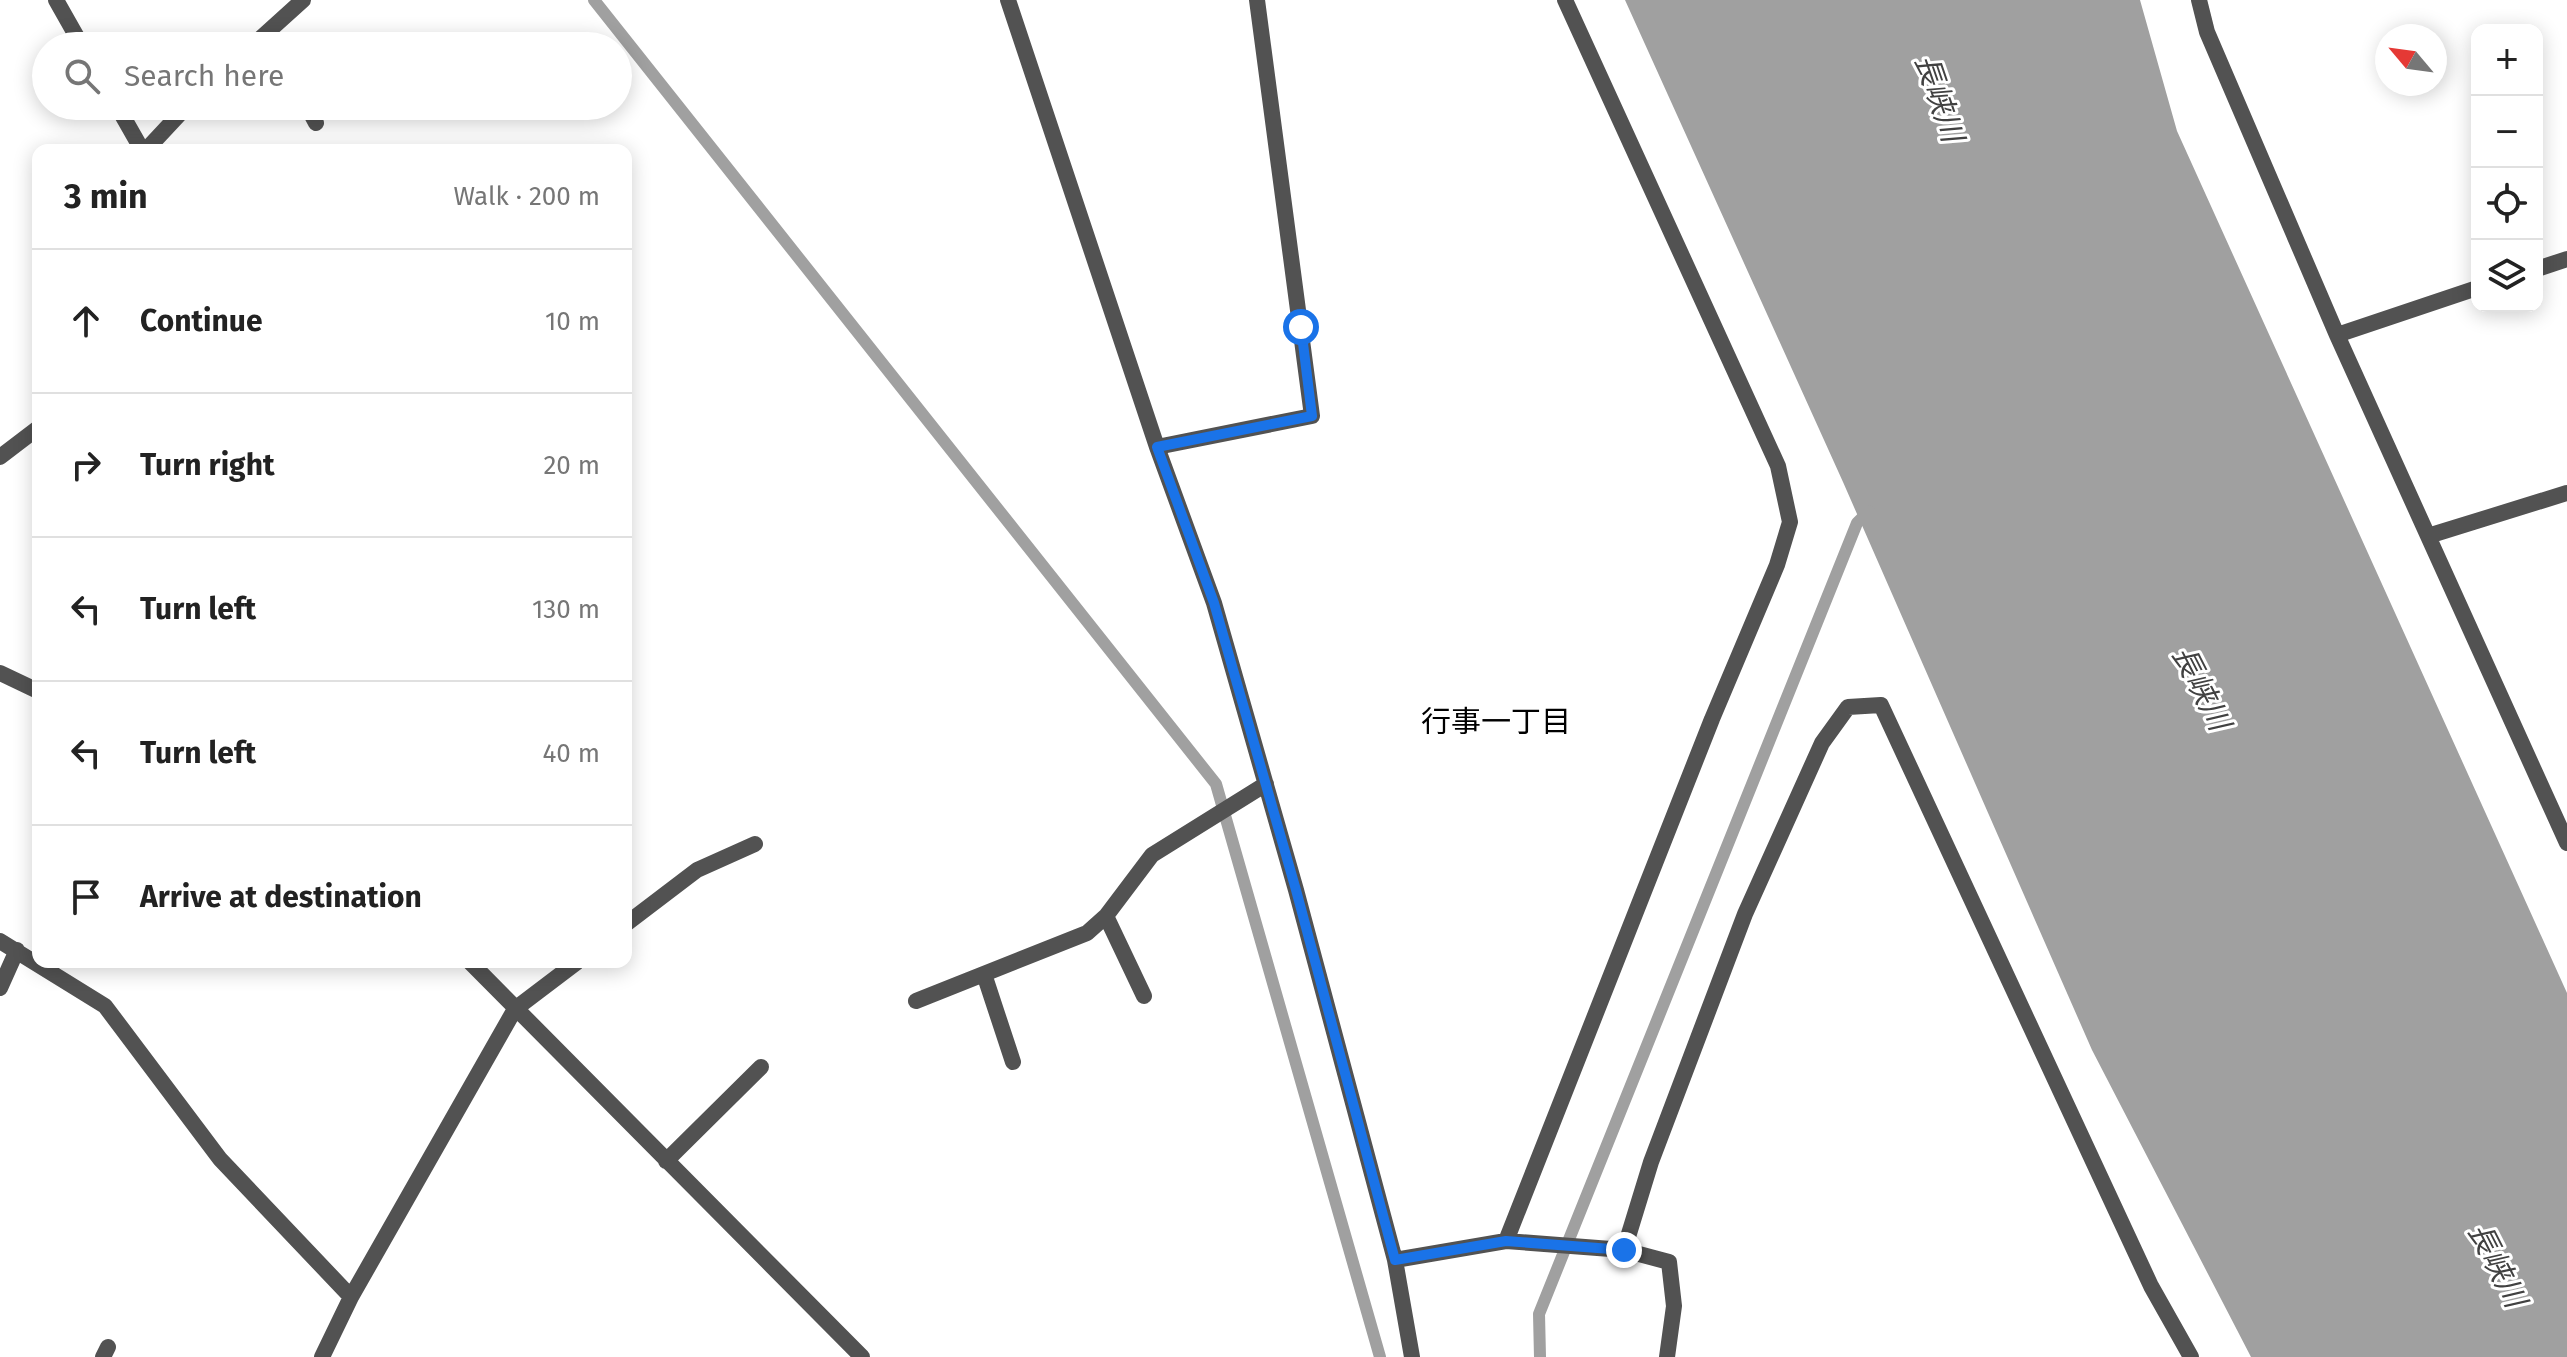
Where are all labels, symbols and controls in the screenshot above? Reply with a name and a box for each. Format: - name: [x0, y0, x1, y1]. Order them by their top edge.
- north arrow: [2375, 24, 2447, 96]
- map controls: [2471, 24, 2543, 312]
- button: +: [2471, 24, 2543, 96]
- search box: [32, 32, 632, 120]
- water label: 長峡川: [1907, 50, 1972, 149]
- icon: search: [60, 54, 104, 98]
- text: Search here: [124, 58, 284, 94]
- button: −: [2471, 96, 2543, 168]
- button: locate: [2471, 168, 2543, 240]
- text: 3 min: [64, 176, 148, 217]
- text: Walk · 200 m: [453, 181, 600, 212]
- button: layers: [2471, 240, 2543, 312]
- icon: ahead: [64, 299, 108, 343]
- text: Continue: [140, 303, 263, 339]
- text: 10 m: [545, 306, 600, 337]
- route start: [1283, 309, 1319, 345]
- icon: right: [64, 443, 108, 487]
- text: Turn right: [140, 447, 275, 483]
- text: 20 m: [543, 450, 600, 481]
- icon: left: [64, 587, 108, 631]
- text: Turn left: [140, 591, 256, 627]
- text: 130 m: [532, 594, 600, 625]
- water label: 長峡川: [2165, 640, 2239, 739]
- district label: 行事一丁目: [1421, 704, 1571, 740]
- icon: left: [64, 731, 108, 775]
- text: Turn left: [140, 735, 256, 771]
- text: 40 m: [542, 738, 600, 769]
- icon: arrive: [64, 875, 108, 919]
- text: Arrive at destination: [140, 879, 422, 915]
- water label: 長峡川: [2461, 1217, 2535, 1316]
- route end: [1606, 1232, 1642, 1268]

